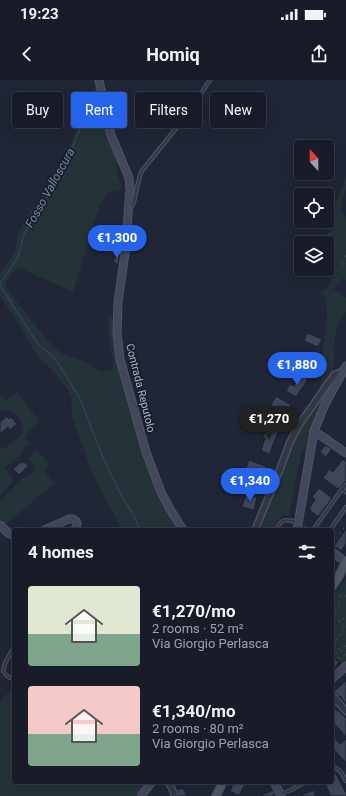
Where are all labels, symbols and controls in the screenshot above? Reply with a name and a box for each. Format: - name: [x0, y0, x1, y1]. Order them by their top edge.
- text: 19:23: [20, 5, 59, 23]
- icon: back: [16, 43, 38, 65]
- icon: share: [308, 43, 330, 65]
- text: Homiq: [146, 44, 200, 65]
- chip: Buy: [12, 92, 63, 128]
- chip: Rent: [71, 92, 127, 128]
- chip: Filters: [135, 92, 202, 128]
- chip: New: [210, 92, 266, 128]
- north arrow: [294, 140, 334, 180]
- map controls: [294, 140, 334, 276]
- water label: Fosso Valloscura: [22, 146, 78, 230]
- button: locate: [294, 188, 334, 228]
- pin: €1,300: [84, 225, 150, 259]
- text: €1,300: [97, 230, 137, 245]
- button: layers: [294, 236, 334, 276]
- street label: Contrada Reputolo: [123, 342, 158, 434]
- pin: €1,880: [264, 352, 330, 386]
- text: €1,880: [277, 357, 317, 372]
- pin: €1,270: [236, 406, 302, 440]
- text: €1,270: [249, 411, 289, 426]
- pin: €1,340: [217, 468, 283, 502]
- text: €1,340: [230, 473, 270, 488]
- icon: filters: [296, 541, 318, 563]
- text: 4 homes: [28, 542, 94, 562]
- text: €1,270/mo: [152, 601, 236, 621]
- icon: home: [60, 602, 108, 650]
- text: 2 rooms · 52 m²: [152, 621, 244, 636]
- text: Via Giorgio Perlasca: [152, 636, 269, 651]
- text: €1,340/mo: [152, 701, 236, 721]
- icon: home: [60, 702, 108, 750]
- text: 2 rooms · 80 m²: [152, 721, 244, 736]
- text: Via Giorgio Perlasca: [152, 736, 269, 751]

